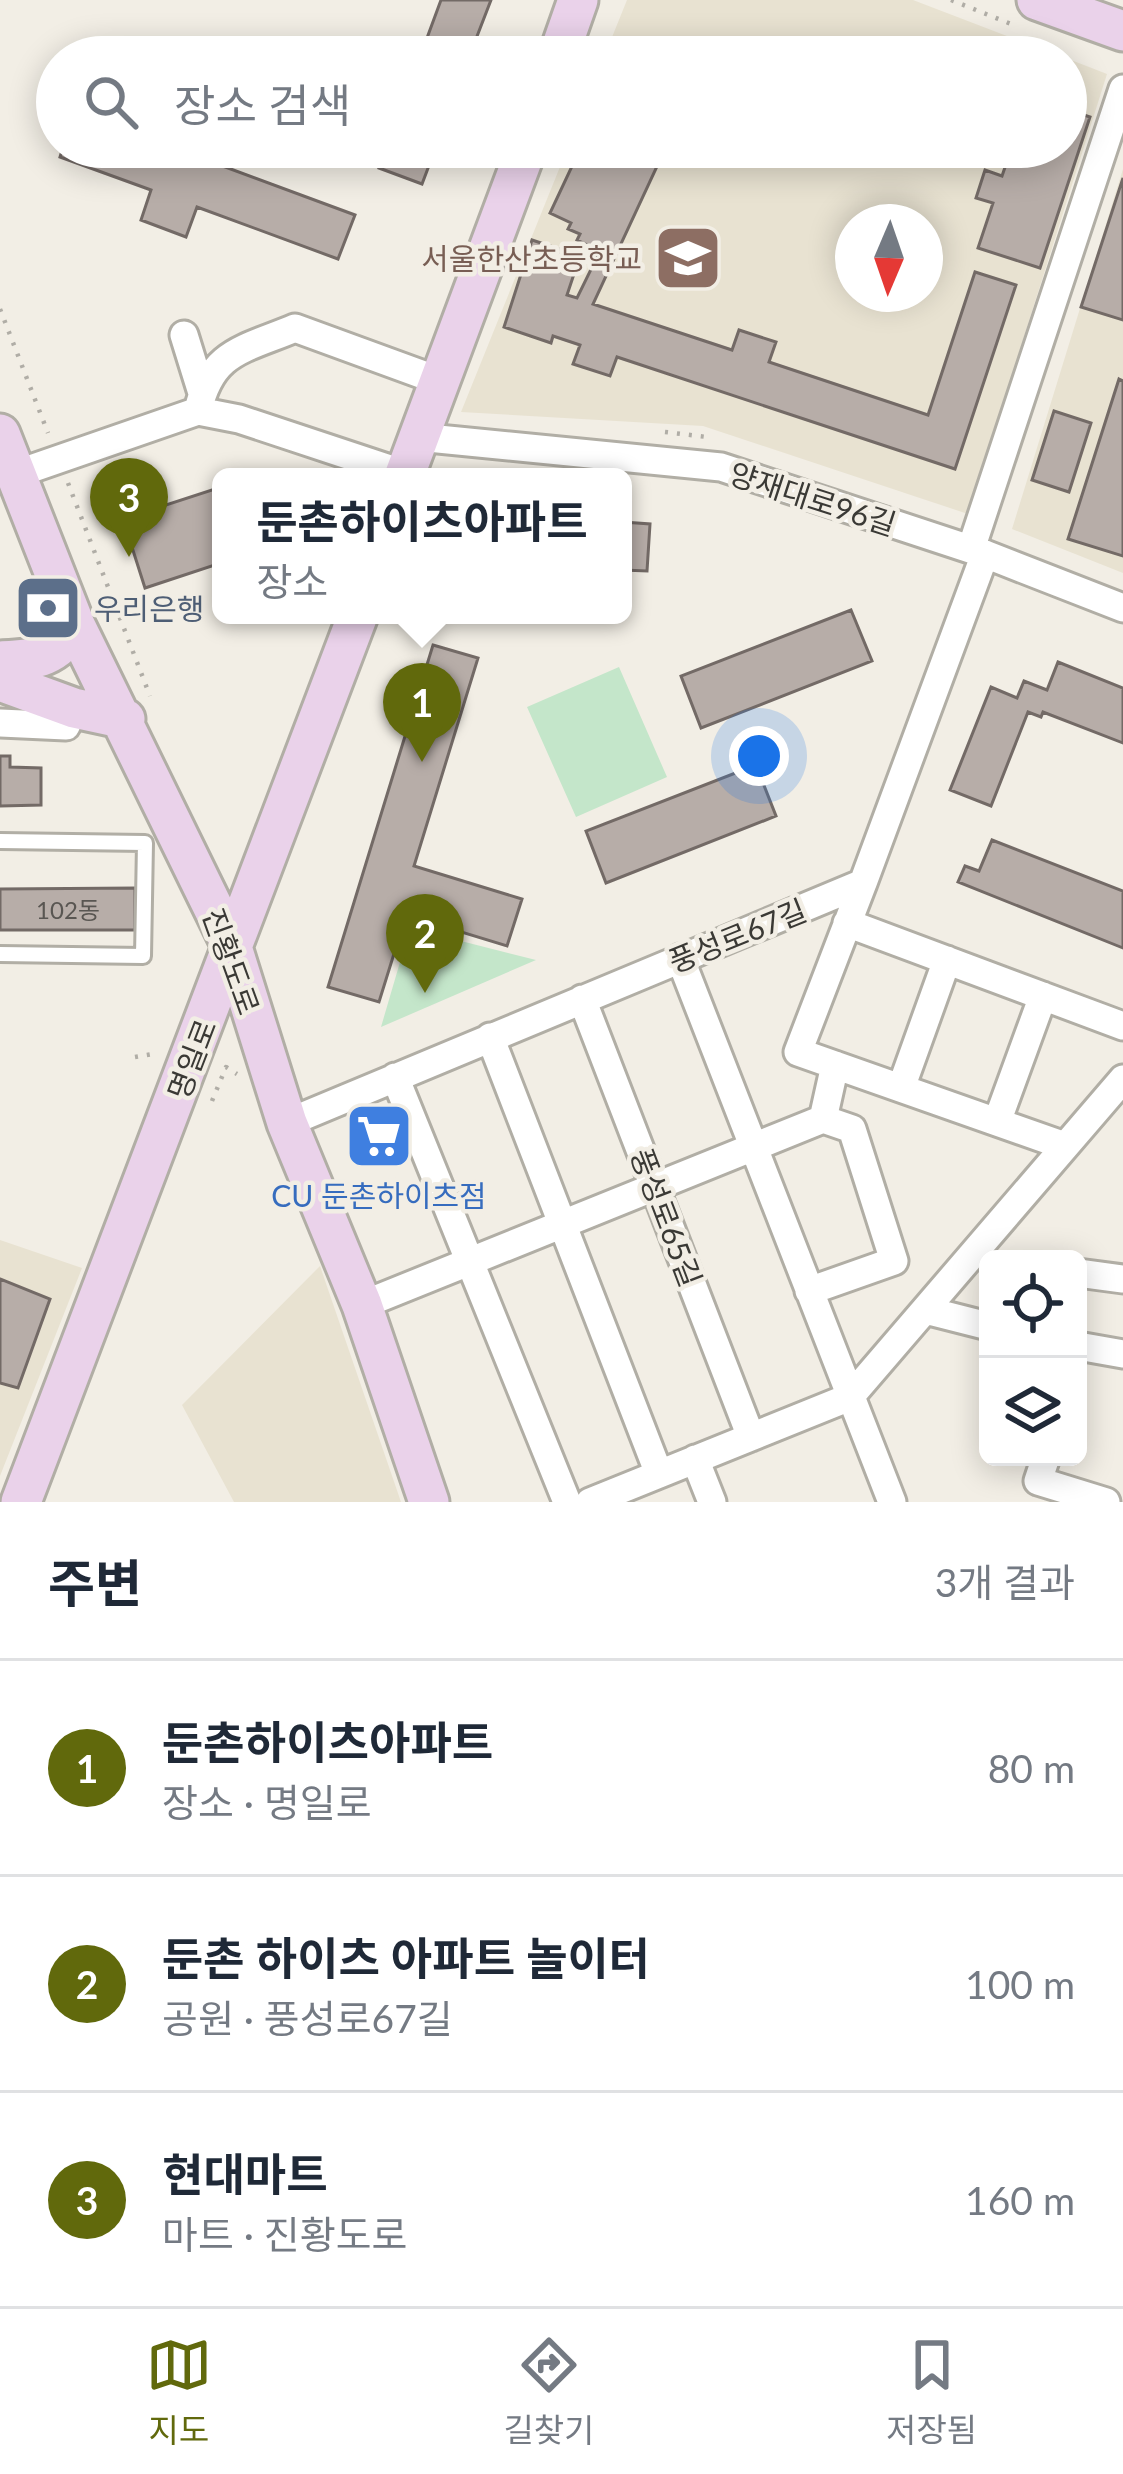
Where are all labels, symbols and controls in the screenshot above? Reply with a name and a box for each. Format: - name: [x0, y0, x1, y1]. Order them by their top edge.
- search box: [36, 36, 1087, 168]
- icon: search: [78, 69, 144, 135]
- text: 장소 검색: [174, 78, 351, 132]
- north arrow: [835, 204, 943, 312]
- school or university icon: 서울한산초등학교: [653, 223, 723, 293]
- place label: 서울한산초등학교: [421, 240, 642, 276]
- street label: 양재대로96길: [725, 454, 901, 542]
- pin: 3: [90, 458, 168, 557]
- popup: [212, 468, 632, 624]
- text: 둔촌하이츠아파트: [256, 494, 588, 548]
- text: 장소: [256, 558, 328, 604]
- bank icon: 우리은행: [13, 573, 83, 643]
- place label: 우리은행: [94, 590, 204, 626]
- pin: 1: [383, 663, 461, 762]
- your location: [729, 726, 789, 786]
- street label: 풍성로67길: [663, 891, 811, 979]
- pin: 2: [386, 894, 464, 993]
- house number: 102동: [36, 895, 100, 924]
- street label: 진황도로: [196, 903, 268, 1019]
- street label: 명일로: [159, 1014, 223, 1104]
- supermarket icon: CU 둔촌하이츠점: [344, 1101, 414, 1171]
- street label: 풍성로65길: [624, 1143, 710, 1291]
- place label: CU 둔촌하이츠점: [271, 1177, 487, 1213]
- map controls: [979, 1250, 1087, 1466]
- button: locate: [979, 1250, 1087, 1358]
- button: layers: [979, 1358, 1087, 1466]
- text: 주변: [48, 1552, 142, 1613]
- text: 3개 결과: [935, 1559, 1075, 1605]
- text: 둔촌하이츠아파트: [162, 1715, 493, 1769]
- text: 1: [76, 1745, 98, 1791]
- text: 80 m: [988, 1745, 1075, 1791]
- text: 장소 · 명일로: [162, 1779, 372, 1825]
- text: 둔촌 하이츠 아파트 놀이터: [162, 1931, 650, 1985]
- text: 2: [76, 1961, 98, 2007]
- text: 100 m: [965, 1961, 1075, 2007]
- text: 공원 · 풍성로67길: [162, 1995, 453, 2041]
- text: 현대마트: [162, 2147, 328, 2201]
- text: 3: [76, 2177, 98, 2223]
- text: 160 m: [965, 2177, 1075, 2223]
- text: 마트 · 진황도로: [162, 2211, 407, 2257]
- tab: 지도: [146, 2332, 212, 2452]
- tab: 길찾기: [503, 2332, 594, 2452]
- tab: 저장됨: [886, 2332, 977, 2452]

